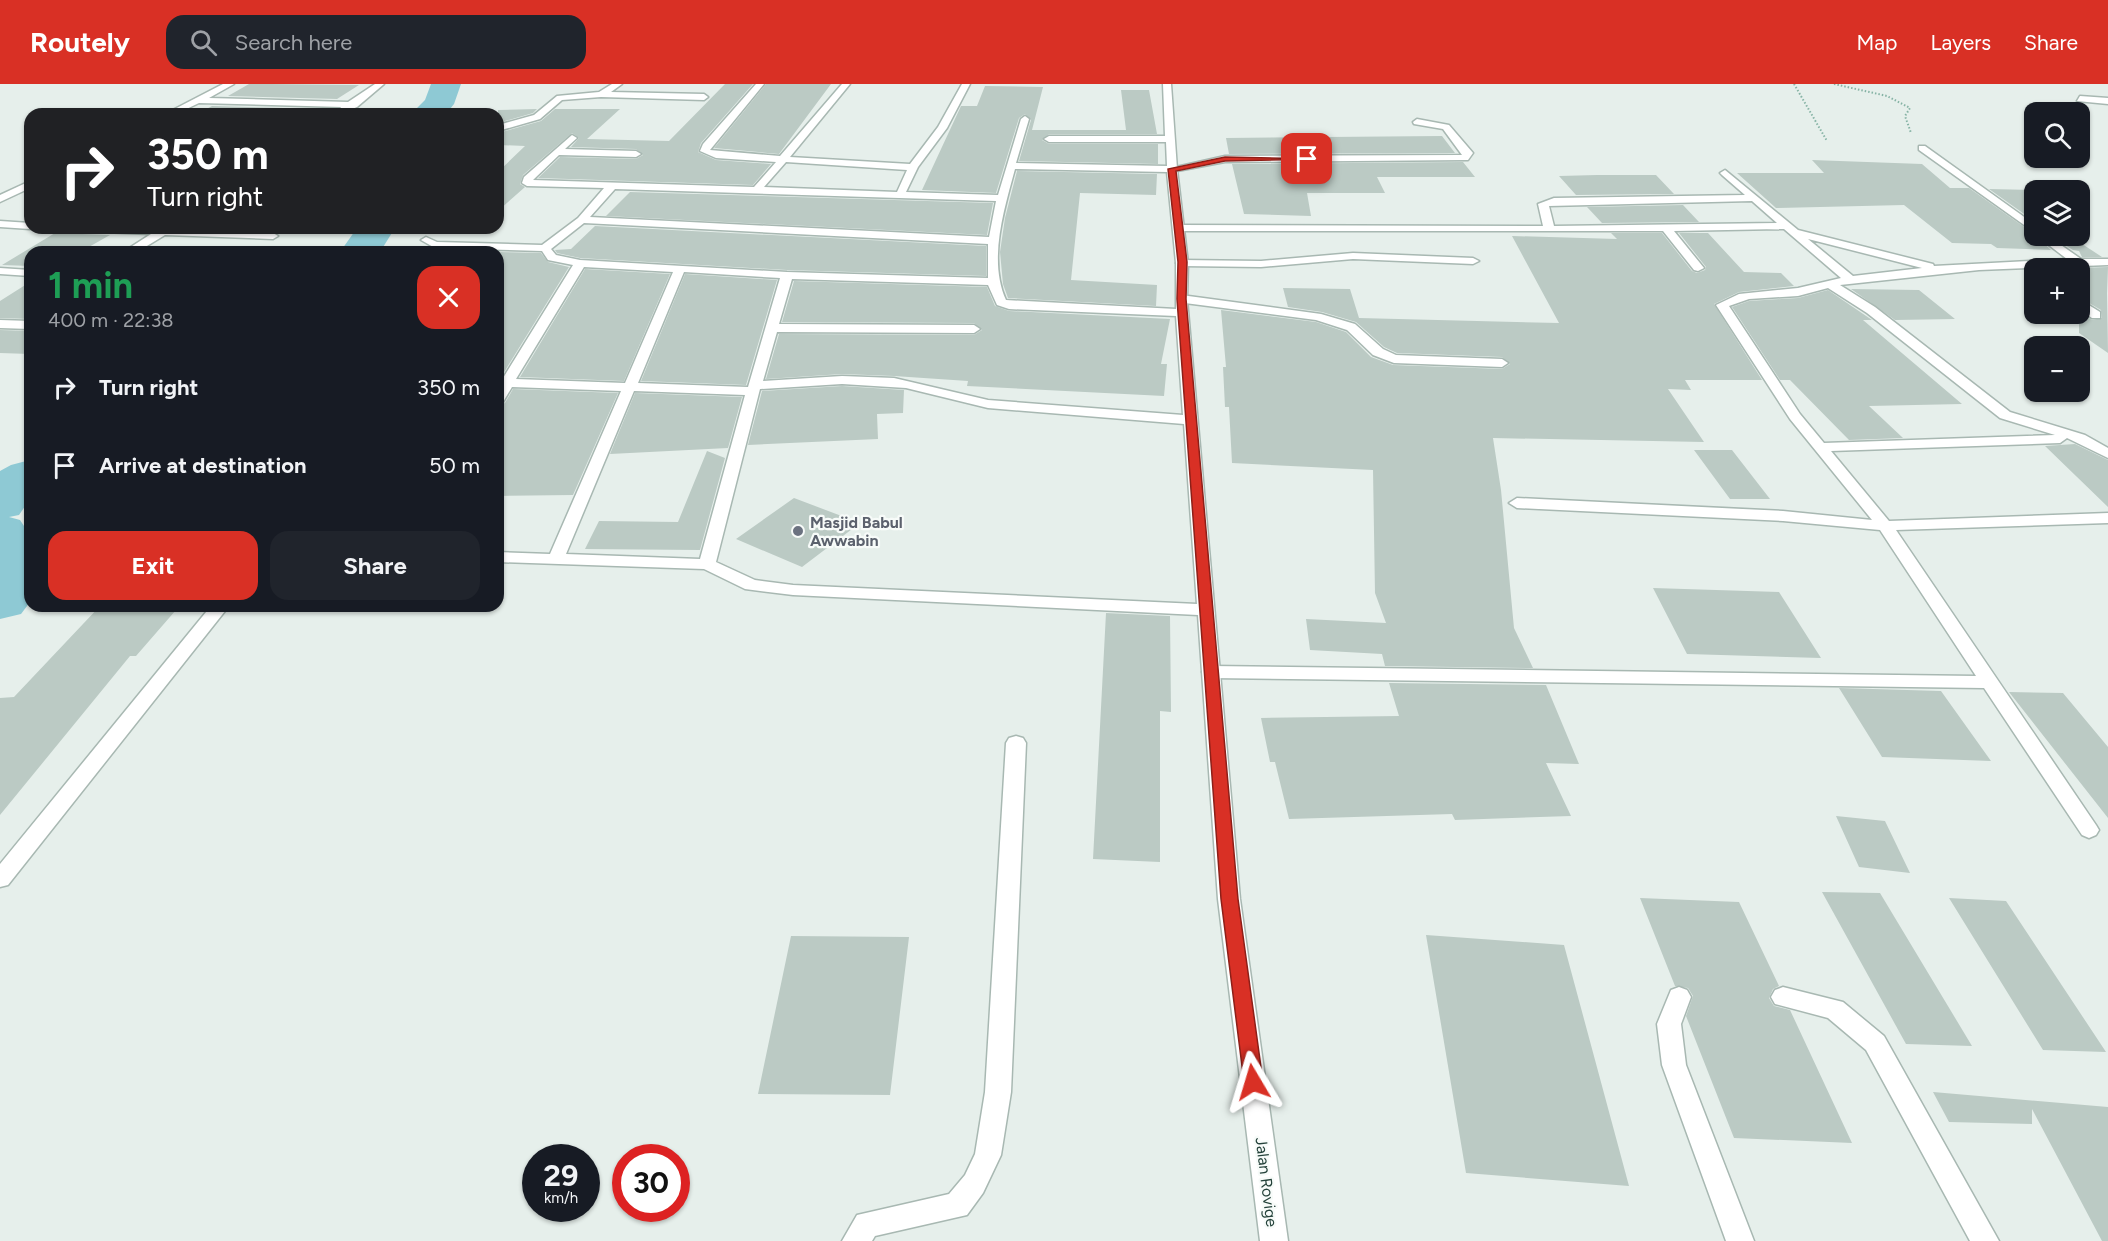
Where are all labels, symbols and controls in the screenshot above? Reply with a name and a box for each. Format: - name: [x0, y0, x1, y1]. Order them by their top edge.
- search box: [166, 15, 586, 69]
- text: Routely: [30, 25, 130, 59]
- icon: search: [187, 26, 220, 59]
- text: Search here: [235, 29, 352, 56]
- text: Map: [1857, 30, 1897, 55]
- text: Layers: [1930, 30, 1991, 55]
- text: Share: [2024, 30, 2078, 55]
- map controls: [2024, 102, 2090, 402]
- button: search: [2024, 102, 2090, 168]
- text: 350 m: [147, 129, 269, 180]
- icon: right: [48, 132, 126, 210]
- pin: [1281, 133, 1332, 184]
- icon: arrive: [1290, 142, 1323, 175]
- text: Turn right: [147, 180, 263, 213]
- button: layers: [2024, 180, 2090, 246]
- button: +: [2024, 258, 2090, 324]
- text: 1 min: [48, 264, 133, 307]
- button: close: [417, 266, 480, 329]
- text: 400 m · 22:38: [48, 308, 174, 332]
- button: −: [2024, 336, 2090, 402]
- icon: right: [48, 371, 81, 404]
- text: Turn right: [99, 374, 198, 401]
- text: 350 m: [417, 374, 480, 401]
- icon: arrive: [48, 449, 81, 482]
- text: Arrive at destination: [99, 452, 307, 479]
- text: 50 m: [429, 452, 480, 479]
- place label: Masjid Babul Awwabin: [810, 513, 903, 550]
- marker: Masjid Babul Awwabin: [791, 524, 805, 538]
- button: Exit: [48, 531, 258, 600]
- button: Share: [270, 531, 480, 600]
- position arrow: [1221, 1050, 1285, 1114]
- street label: Jalan Rovige: [1252, 1136, 1281, 1228]
- speed limit sign: 30: [612, 1144, 690, 1222]
- text: 29: [544, 1157, 578, 1194]
- text: km/h: [544, 1189, 578, 1207]

